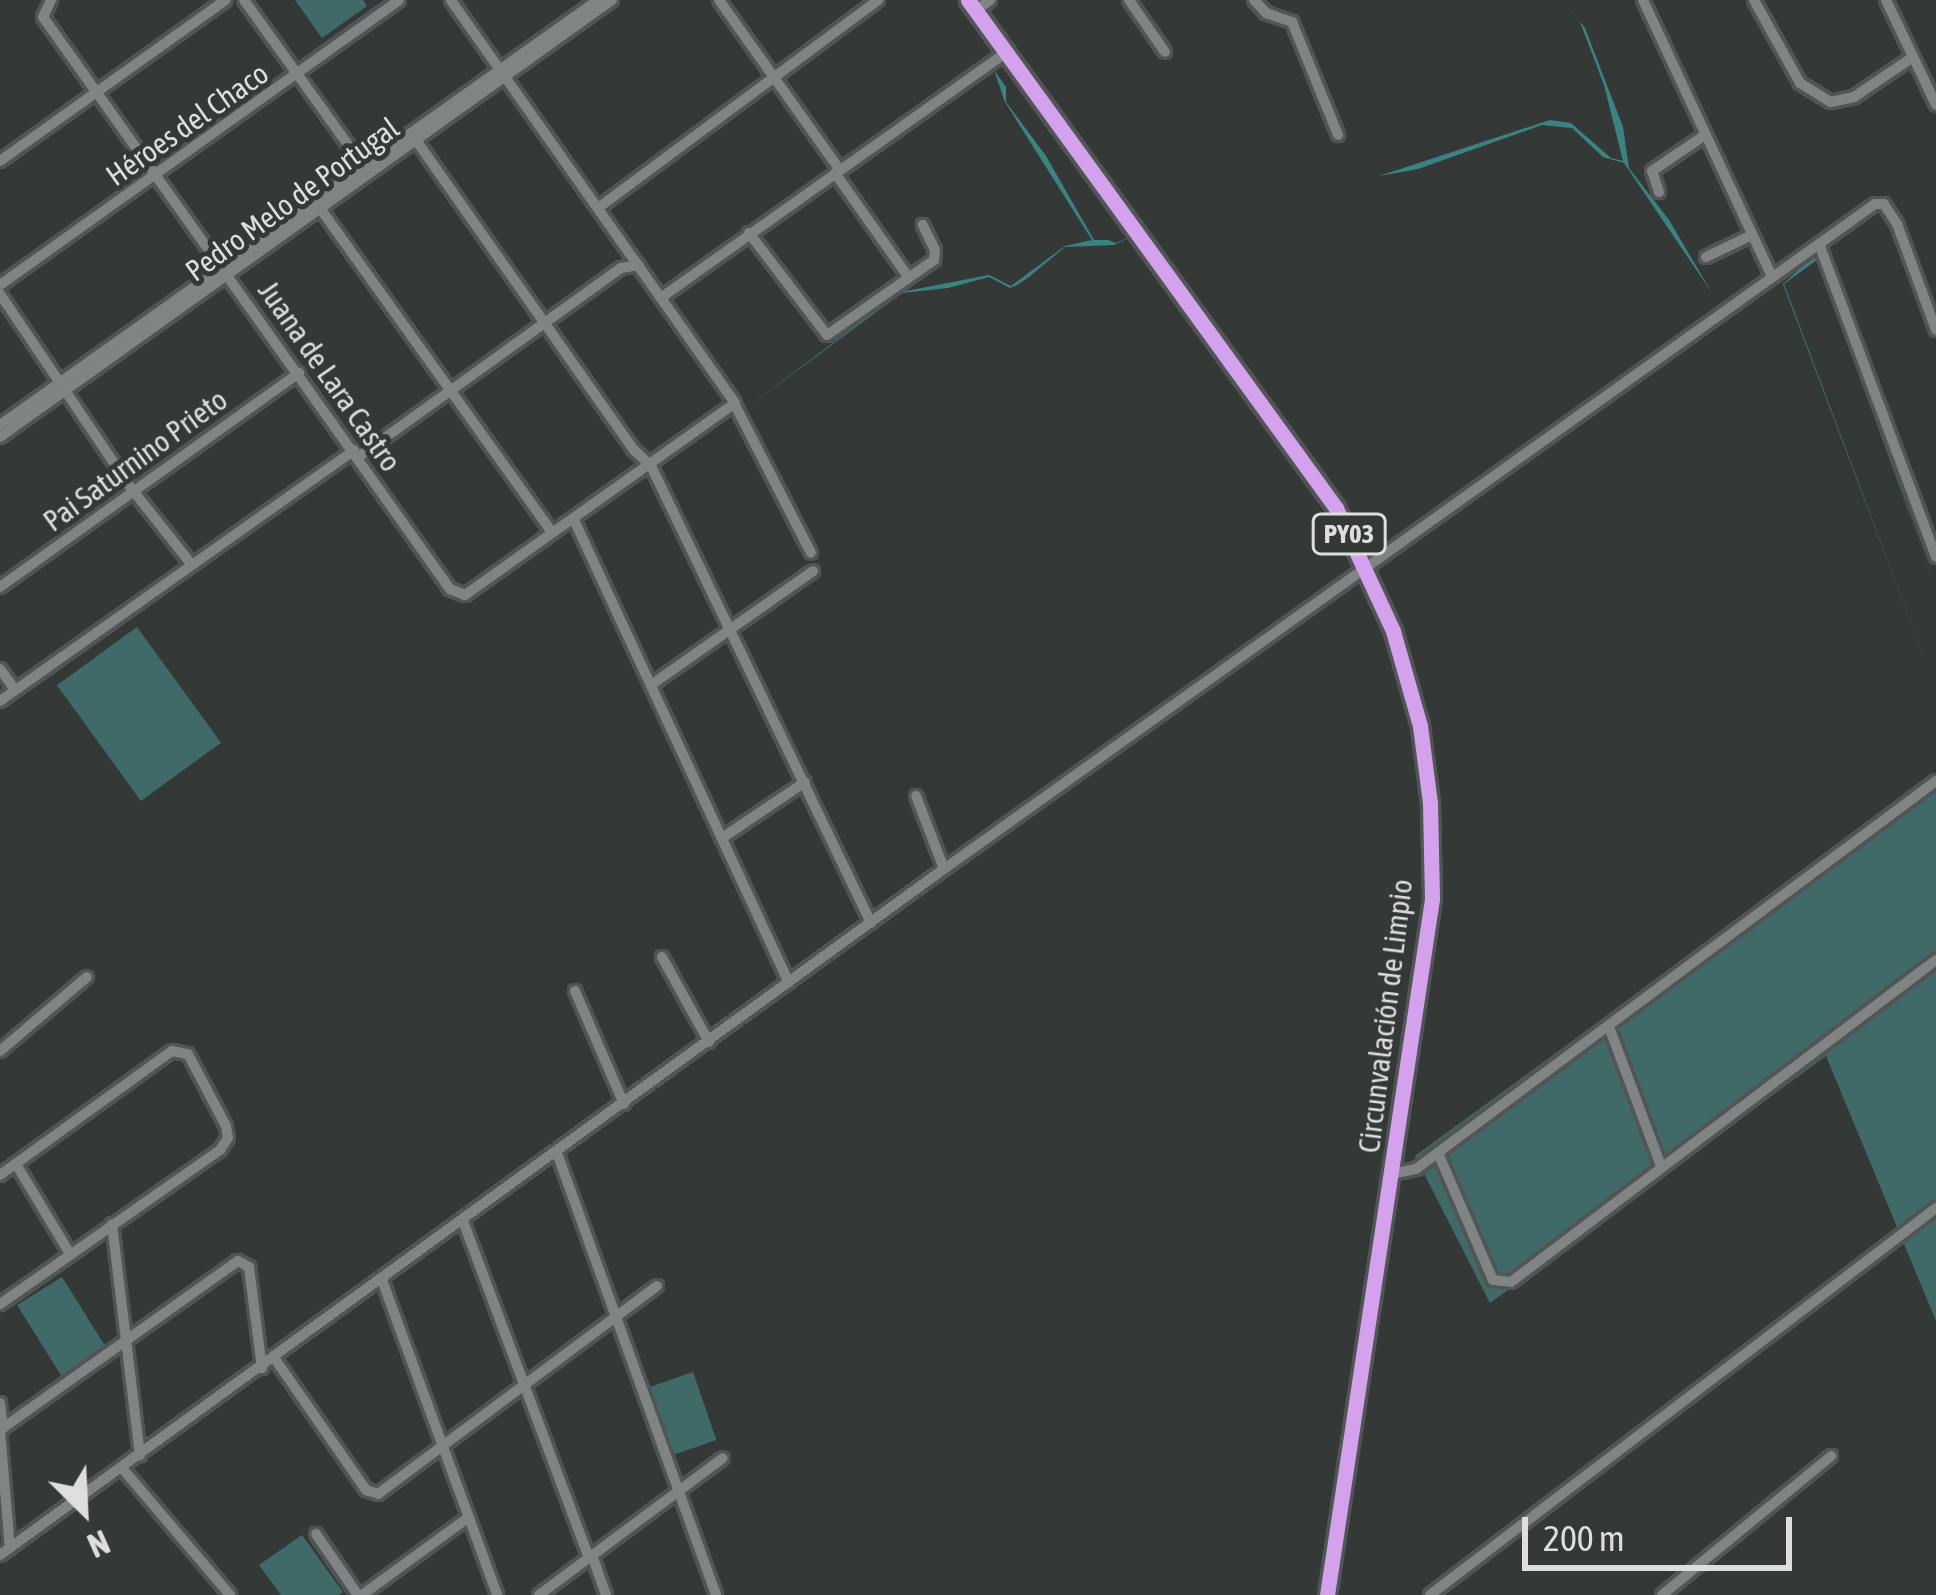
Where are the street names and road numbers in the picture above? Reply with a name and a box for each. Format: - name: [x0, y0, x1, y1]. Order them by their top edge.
- street label: Héroes del Chaco: [99, 55, 275, 193]
- street label: Pedro Melo de Portugal: [178, 109, 406, 289]
- street label: Juana de Lara Castro: [251, 274, 409, 478]
- street label: Pai Saturnino Prieto: [36, 381, 234, 539]
- road number: PY03: [1310, 513, 1388, 555]
- street label: Circunvalación de Limpio: [1350, 877, 1420, 1155]

